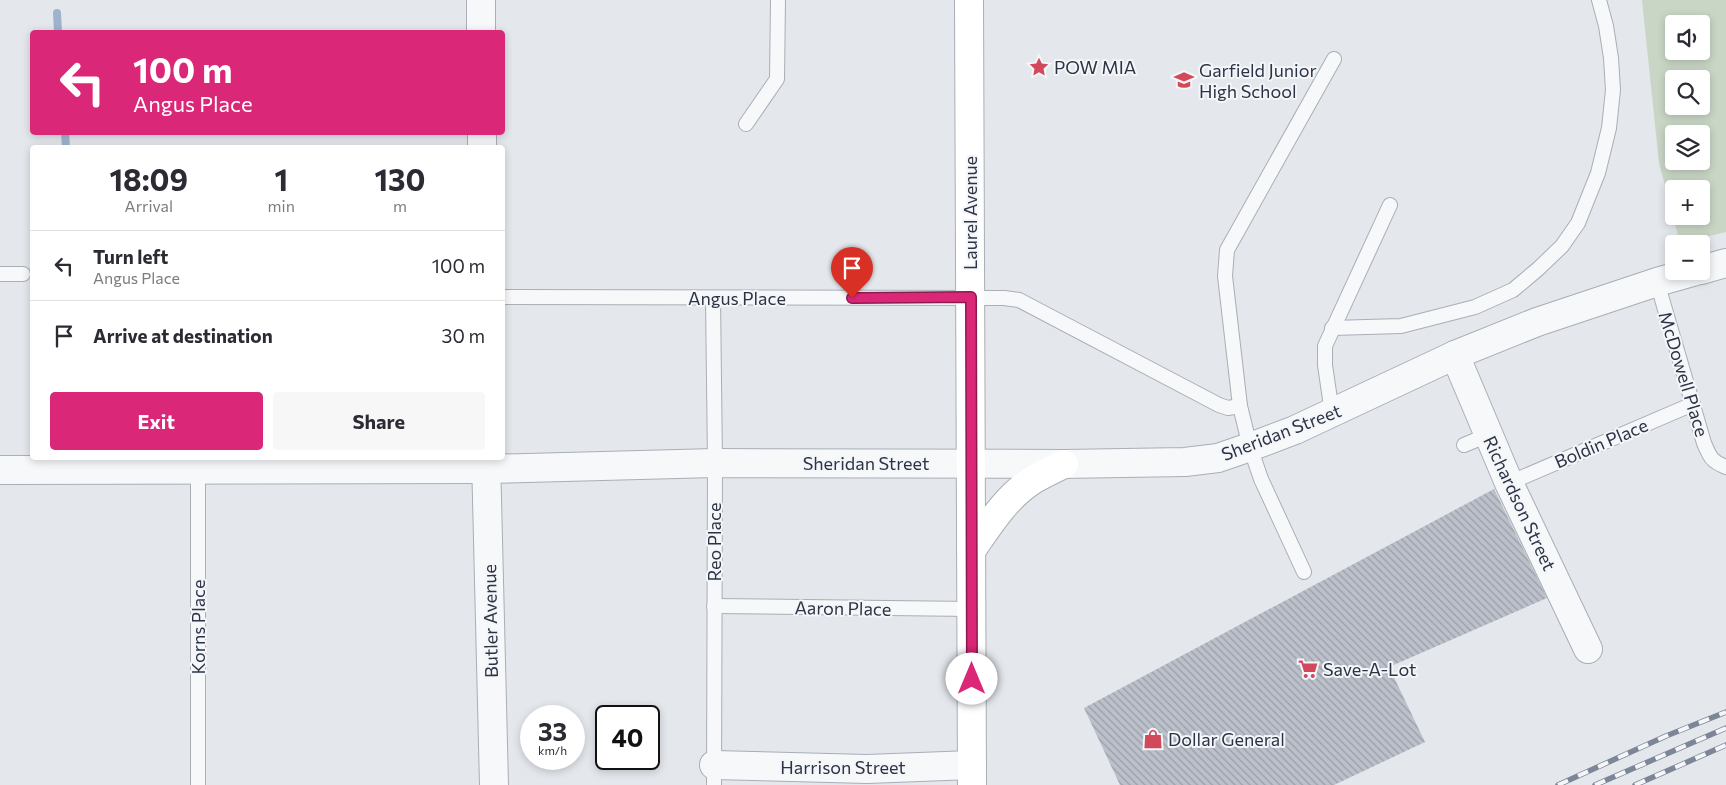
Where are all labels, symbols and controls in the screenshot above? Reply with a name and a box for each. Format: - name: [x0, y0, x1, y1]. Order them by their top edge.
- map controls: [1665, 15, 1710, 280]
- button: sound: [1665, 15, 1710, 60]
- text: 100 m: [133, 47, 233, 90]
- icon: left: [50, 50, 115, 115]
- place icon: POW MIA: [1028, 56, 1050, 78]
- place label: POW MIA: [1054, 56, 1136, 78]
- place label: Garfield Junior High School: [1199, 59, 1317, 102]
- school or university icon: Garfield Junior High School: [1173, 69, 1195, 91]
- button: search: [1665, 70, 1710, 115]
- text: Angus Place: [133, 90, 253, 117]
- button: layers: [1665, 125, 1710, 170]
- street label: Laurel Avenue: [959, 156, 981, 270]
- text: 18:09: [110, 160, 188, 197]
- text: 1: [274, 160, 288, 197]
- text: 130: [374, 160, 425, 197]
- button: +: [1665, 180, 1710, 225]
- text: Arrival: [125, 196, 173, 215]
- text: min: [268, 196, 295, 215]
- text: m: [393, 196, 407, 215]
- button: −: [1665, 235, 1710, 280]
- text: Turn left: [93, 245, 168, 268]
- pin: [831, 247, 873, 298]
- icon: left: [50, 252, 78, 280]
- text: 100 m: [432, 254, 485, 277]
- icon: arrive: [838, 254, 866, 282]
- text: Angus Place: [93, 268, 180, 287]
- street label: Angus Place: [688, 287, 786, 309]
- street label: McDowell Place: [1655, 309, 1713, 439]
- icon: arrive: [50, 322, 78, 350]
- text: Arrive at destination: [93, 324, 273, 347]
- text: 30 m: [442, 324, 485, 347]
- button: Exit: [50, 392, 263, 450]
- button: Share: [273, 392, 485, 450]
- street label: Sheridan Street: [1218, 399, 1344, 465]
- street label: Boldin Place: [1551, 413, 1651, 473]
- street label: Richardson Street: [1479, 432, 1561, 574]
- street label: Sheridan Street: [803, 452, 929, 474]
- street label: Reo Place: [703, 503, 725, 581]
- street label: Butler Avenue: [478, 564, 502, 678]
- street label: Korns Place: [187, 579, 209, 675]
- street label: Aaron Place: [794, 596, 892, 620]
- position arrow: [945, 652, 997, 704]
- supermarket icon: Save-A-Lot: [1297, 658, 1319, 680]
- place label: Save-A-Lot: [1323, 658, 1416, 680]
- speed limit sign: 40: [595, 705, 660, 770]
- text: 33: [538, 716, 567, 746]
- shop icon: Dollar General: [1142, 728, 1164, 750]
- place label: Dollar General: [1168, 728, 1285, 750]
- text: km/h: [538, 743, 567, 757]
- street label: Harrison Street: [780, 756, 906, 778]

